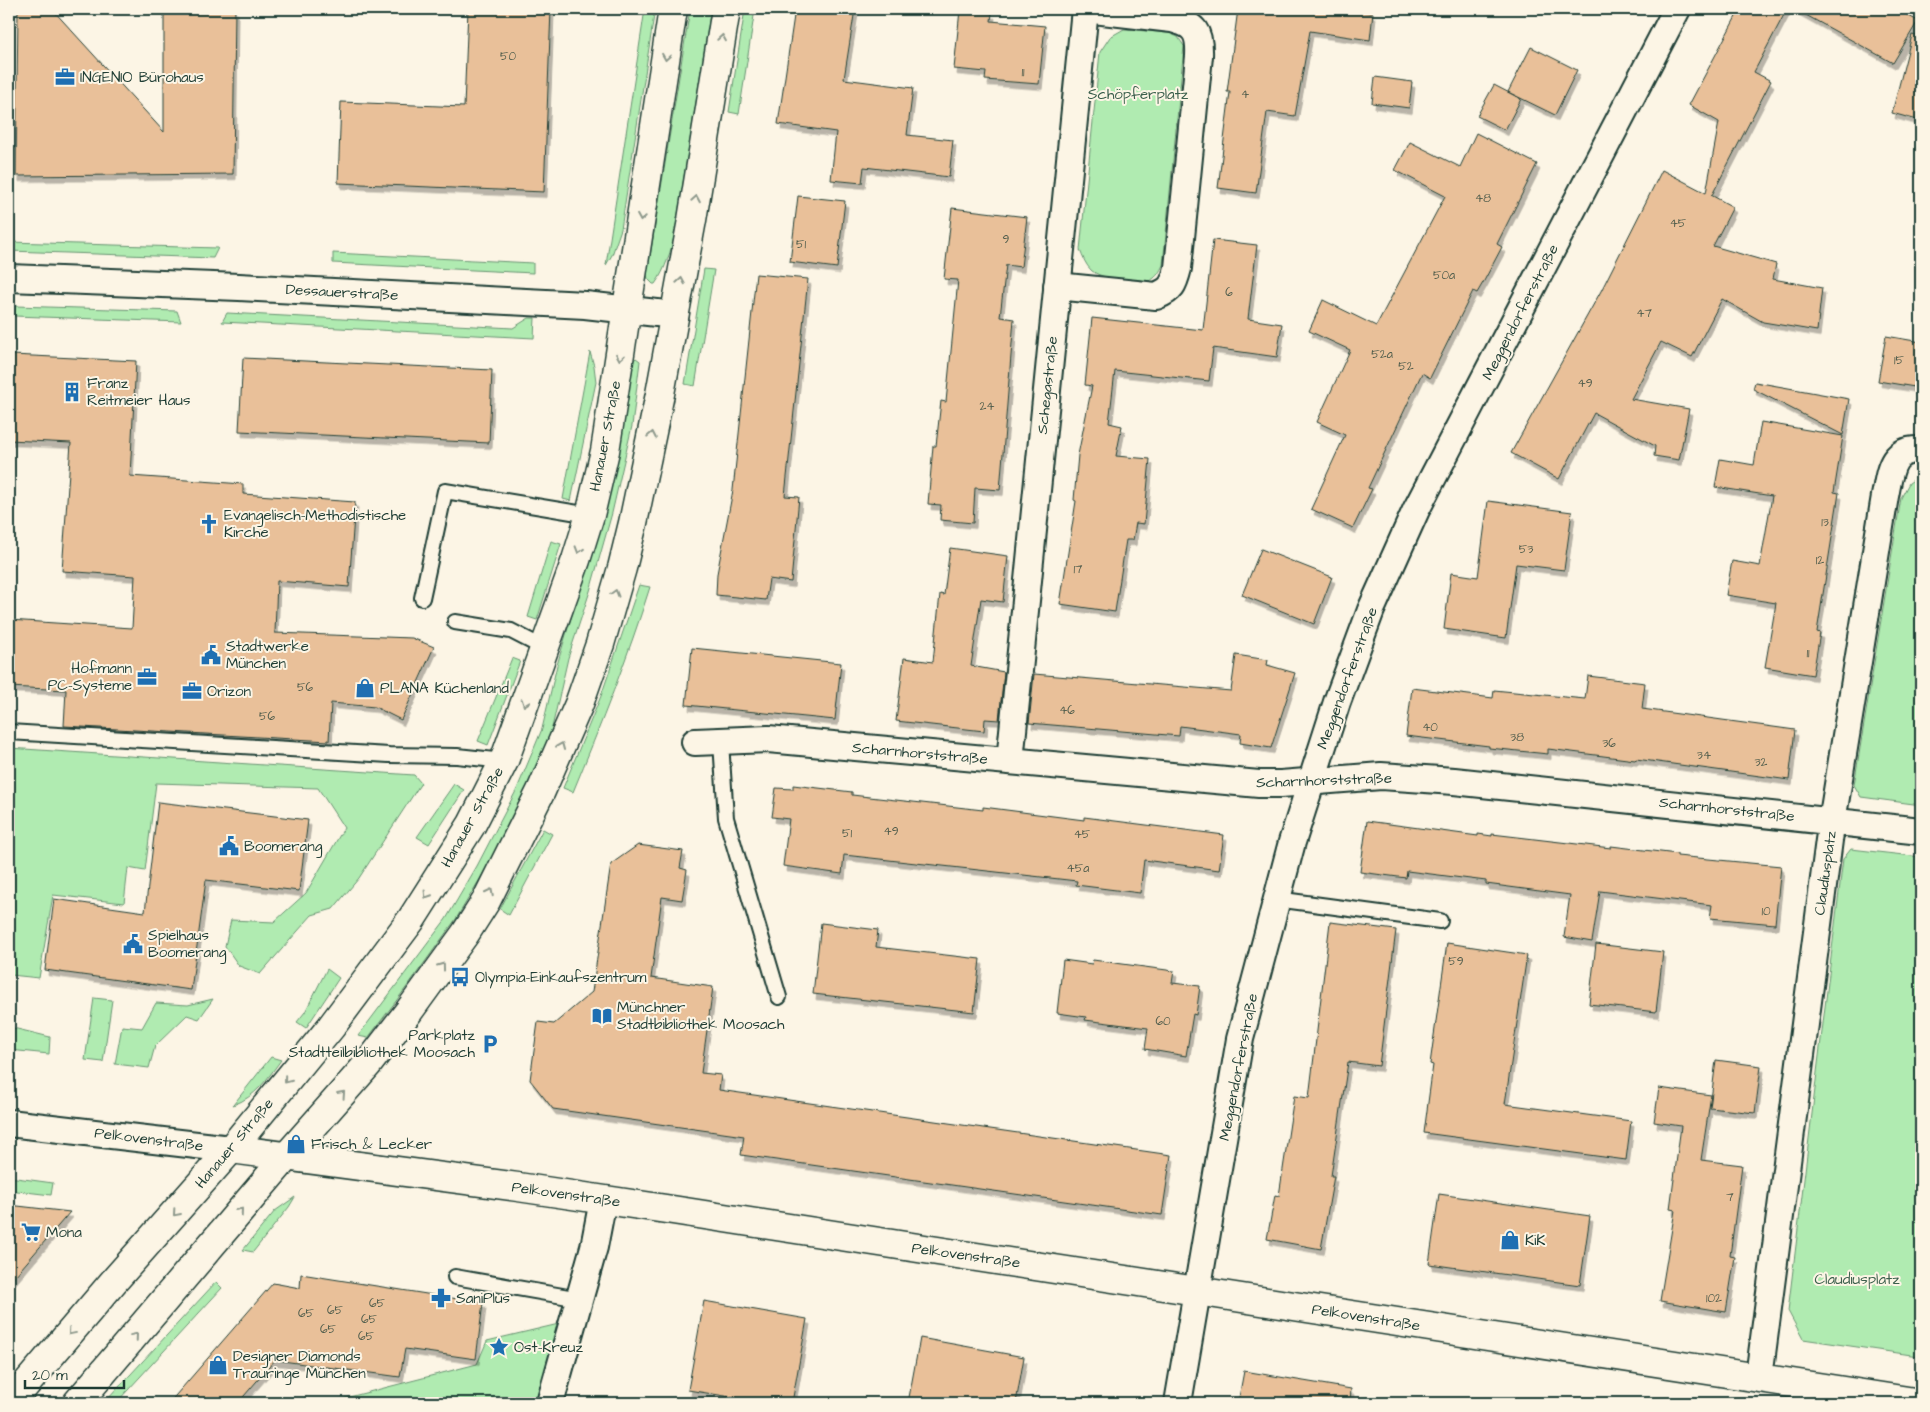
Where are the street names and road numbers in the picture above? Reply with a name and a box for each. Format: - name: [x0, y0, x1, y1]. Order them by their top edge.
- street label: Meggendorferstraße: [1477, 241, 1565, 384]
- street label: Dessauerstraße: [285, 279, 399, 306]
- street label: Schegastraße: [1032, 335, 1064, 435]
- street label: Hanauer Straße: [584, 379, 627, 493]
- street label: Meggendorferstraße: [1312, 604, 1384, 752]
- street label: Scharnhorststraße: [851, 737, 989, 770]
- street label: Hanauer Straße: [436, 763, 509, 871]
- street label: Scharnhorststraße: [1256, 768, 1392, 793]
- street label: Scharnhorststraße: [1658, 792, 1796, 827]
- street label: Claudiusplatz: [1809, 829, 1842, 917]
- street label: Meggendorferstraße: [1214, 992, 1264, 1143]
- street label: Hanauer Straße: [190, 1094, 279, 1193]
- street label: Pelkovenstraße: [93, 1122, 204, 1157]
- street label: Pelkovenstraße: [510, 1176, 622, 1213]
- street label: Pelkovenstraße: [910, 1237, 1022, 1274]
- street label: Pelkovenstraße: [1310, 1299, 1422, 1336]

